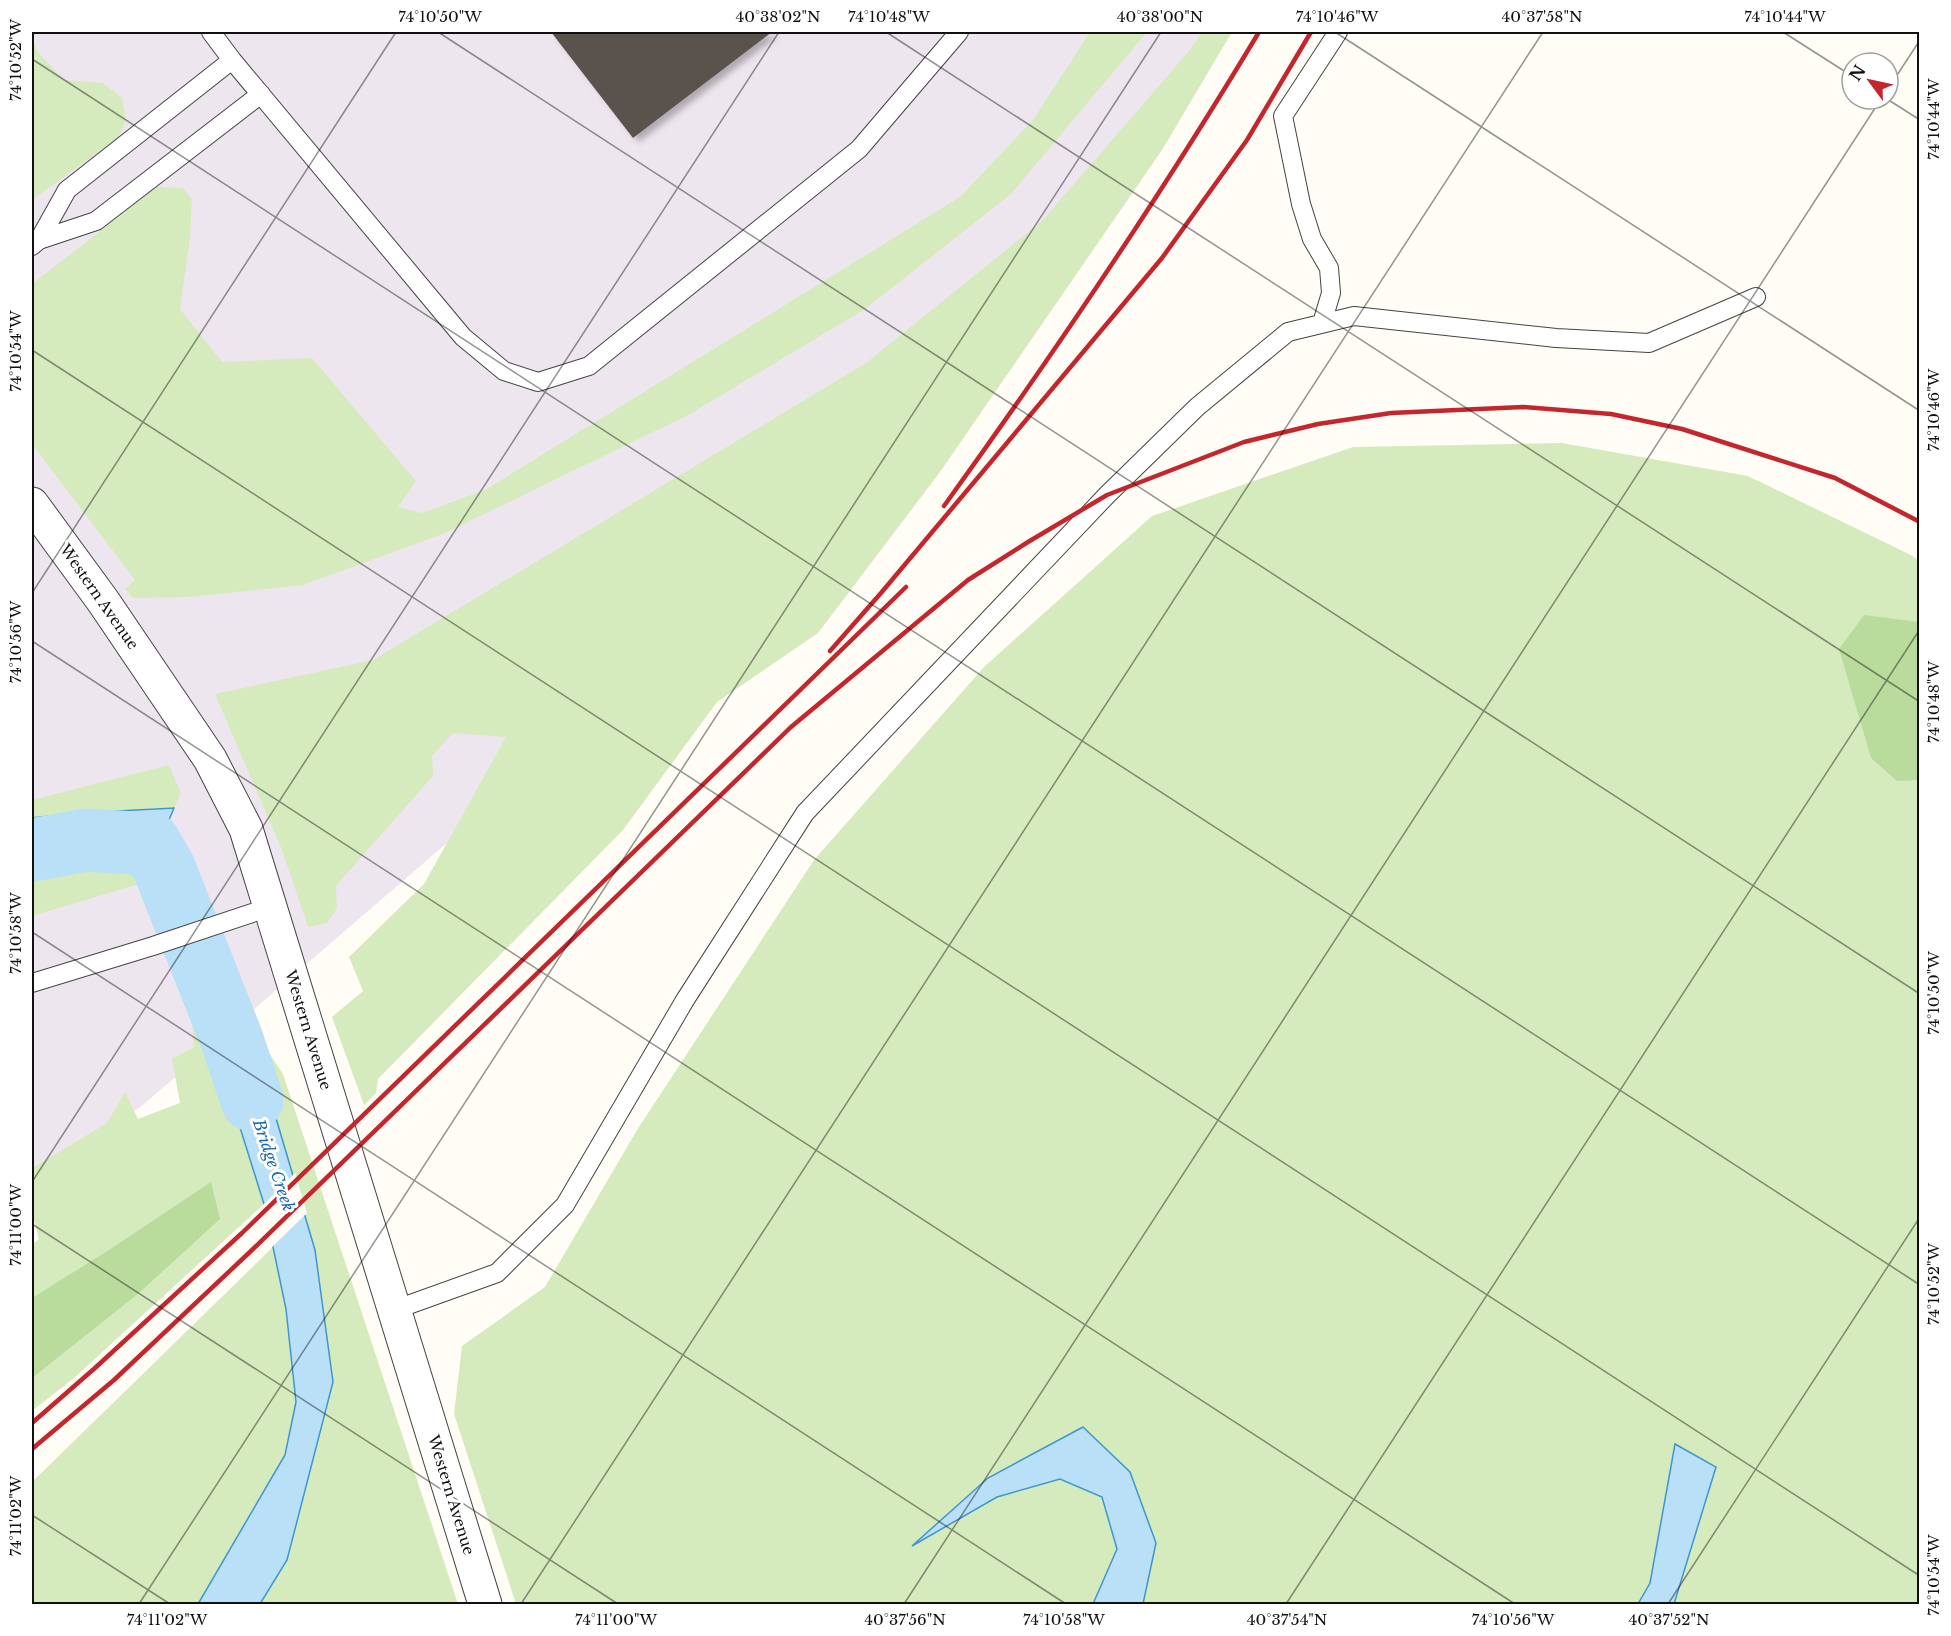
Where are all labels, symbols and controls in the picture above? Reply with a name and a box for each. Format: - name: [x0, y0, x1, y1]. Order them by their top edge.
- text: 74°10'50"W: [398, 7, 482, 26]
- text: 40°38'02"N: [735, 7, 821, 26]
- text: 74°10'48"W: [848, 7, 930, 26]
- text: 40°38'00"N: [1117, 7, 1203, 26]
- text: 74°10'46"W: [1296, 7, 1379, 26]
- text: 40°37'58"N: [1502, 7, 1582, 26]
- text: 74°10'44"W: [1744, 7, 1826, 26]
- text: 74°10'52"W: [6, 19, 25, 101]
- north arrow: [1840, 51, 1900, 111]
- text: N: [1845, 61, 1870, 85]
- text: 74°10'44"W: [1924, 78, 1943, 160]
- text: 74°10'54"W: [6, 310, 25, 392]
- text: 74°10'46"W: [1924, 368, 1943, 451]
- street label: Western Avenue: [55, 539, 143, 653]
- text: 74°10'56"W: [6, 600, 25, 683]
- text: 74°10'48"W: [1924, 661, 1943, 743]
- text: 74°10'58"W: [6, 892, 25, 974]
- text: 74°10'50"W: [1924, 951, 1943, 1035]
- street label: Western Avenue: [281, 967, 336, 1092]
- water label: Bridge Creek: [249, 1115, 299, 1214]
- text: 74°11'00"W: [6, 1184, 25, 1266]
- text: 74°10'52"W: [1924, 1243, 1943, 1325]
- street label: Western Avenue: [424, 1432, 479, 1557]
- text: 74°11'02"W: [6, 1475, 25, 1556]
- text: 74°10'54"W: [1924, 1534, 1943, 1616]
- text: 74°11'02"W: [127, 1610, 208, 1629]
- text: 74°11'00"W: [575, 1610, 657, 1629]
- text: 40°37'56"N: [864, 1610, 946, 1629]
- text: 74°10'58"W: [1023, 1610, 1105, 1629]
- text: 40°37'54"N: [1247, 1610, 1327, 1629]
- text: 74°10'56"W: [1472, 1610, 1555, 1629]
- text: 40°37'52"N: [1628, 1610, 1710, 1629]

